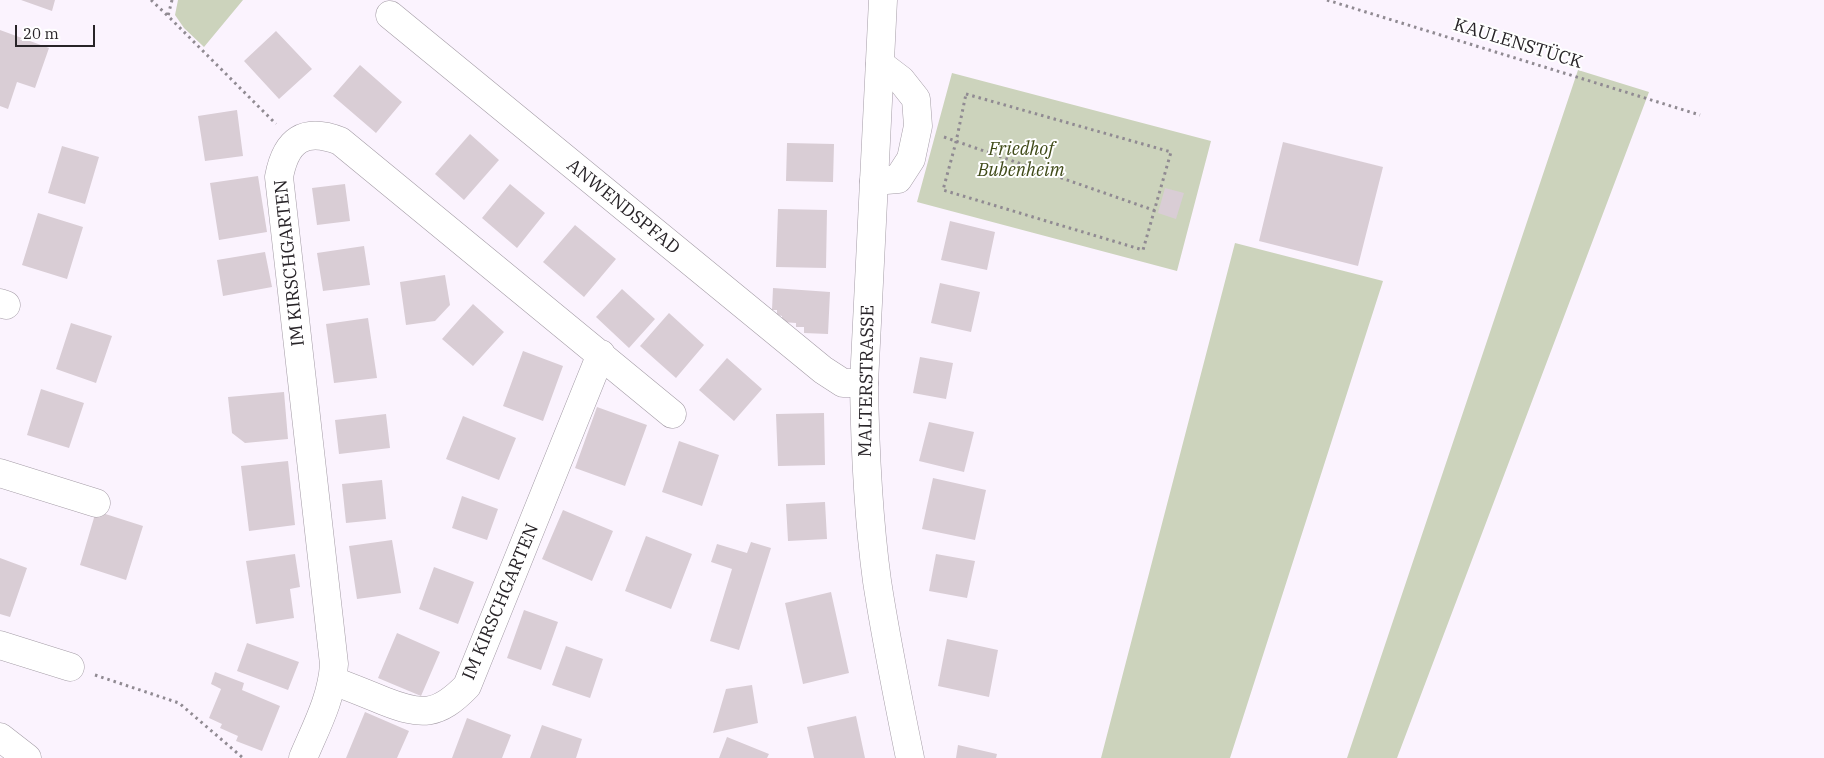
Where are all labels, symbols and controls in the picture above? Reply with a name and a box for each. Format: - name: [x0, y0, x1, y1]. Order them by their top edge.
- street label: KAULENSTÜCK: [1451, 14, 1585, 74]
- scale bar: [18, 15, 98, 47]
- text: 20 m: [23, 24, 59, 43]
- park label: Friedhof Bubenheim: [977, 139, 1065, 182]
- street label: ANWENDSPFAD: [562, 155, 684, 259]
- street label: IM KIRSCHGARTEN: [270, 178, 310, 348]
- street label: MALTERSTRASSE: [855, 305, 879, 457]
- street label: IM KIRSCHGARTEN: [458, 521, 544, 683]

